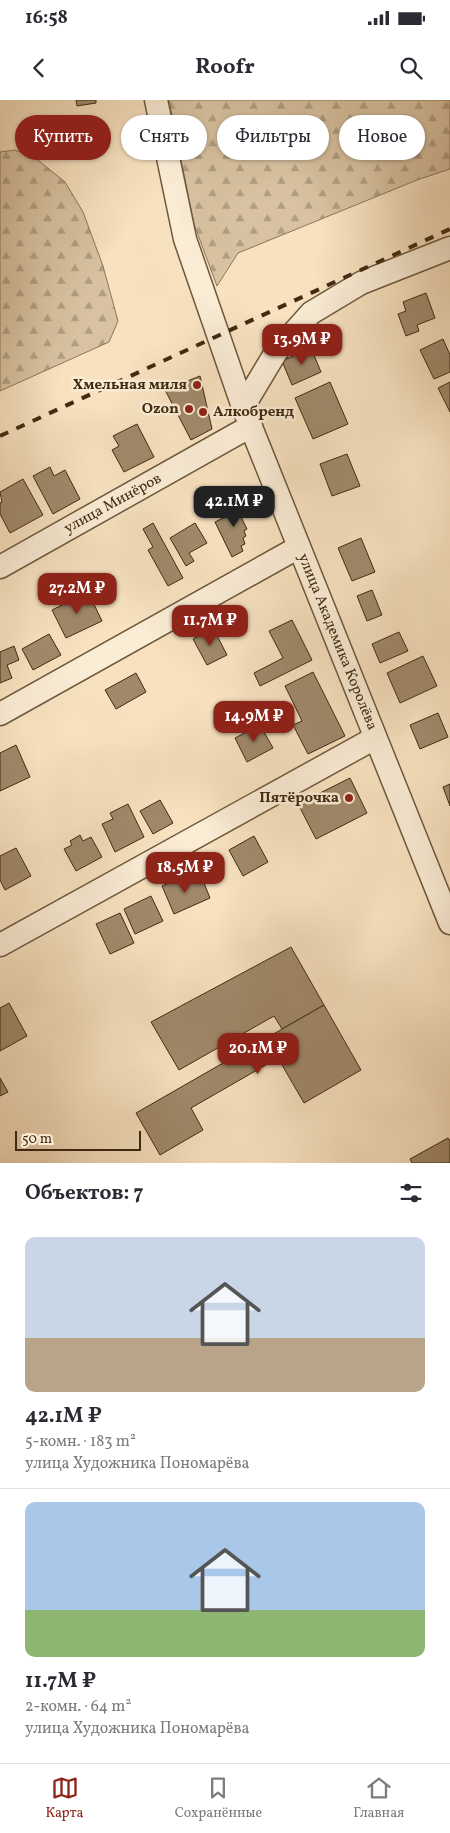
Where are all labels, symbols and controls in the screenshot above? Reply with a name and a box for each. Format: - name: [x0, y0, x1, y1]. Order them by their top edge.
- text: 16:58: [25, 5, 68, 31]
- text: Roofr: [195, 52, 255, 83]
- icon: back: [25, 54, 53, 82]
- icon: search: [397, 54, 425, 82]
- chip: Купить: [15, 115, 111, 160]
- chip: Снять: [121, 115, 207, 160]
- chip: Фильтры: [217, 115, 329, 160]
- chip: Новое: [339, 115, 425, 160]
- pin: 13.9M ₽: [256, 324, 348, 366]
- text: 13.9M ₽: [273, 329, 331, 351]
- place label: Хмельная миля: [73, 375, 187, 396]
- marker: Хмельная миля: [191, 379, 203, 391]
- place label: Ozon: [142, 399, 179, 420]
- place label: Алкобренд: [213, 402, 294, 423]
- marker: Ozon: [183, 403, 195, 415]
- marker: Алкобренд: [197, 406, 209, 418]
- street label: улица Минёров: [61, 469, 165, 539]
- pin: 42.1M ₽: [188, 486, 280, 528]
- text: 42.1M ₽: [205, 491, 263, 513]
- street label: улица Академика Королёва: [292, 551, 382, 733]
- pin: 27.2M ₽: [31, 572, 123, 615]
- text: 27.2M ₽: [49, 578, 105, 600]
- pin: 11.7M ₽: [164, 604, 256, 647]
- text: 11.7M ₽: [183, 610, 237, 632]
- pin: 14.9M ₽: [208, 700, 300, 743]
- text: 14.9M ₽: [224, 706, 284, 728]
- place label: Пятёрочка: [259, 788, 339, 809]
- marker: Пятёрочка: [343, 792, 355, 804]
- pin: 18.5M ₽: [139, 852, 231, 894]
- text: 18.5M ₽: [157, 857, 213, 879]
- pin: 20.1M ₽: [212, 1032, 304, 1075]
- text: 20.1M ₽: [229, 1038, 287, 1060]
- scale bar: [15, 1128, 141, 1151]
- text: 50 m: [22, 1130, 52, 1149]
- text: Объектов: 7: [25, 1179, 144, 1208]
- icon: filters: [397, 1179, 425, 1207]
- icon: home: [180, 1269, 270, 1359]
- text: 42.1M ₽: [25, 1402, 102, 1431]
- text: 5-комн. · 183 m²: [25, 1431, 136, 1453]
- text: улица Художника Пономарёва: [25, 1453, 249, 1475]
- icon: home: [180, 1535, 270, 1625]
- text: 11.7M ₽: [25, 1667, 96, 1696]
- text: 2-комн. · 64 m²: [25, 1696, 131, 1718]
- text: улица Художника Пономарёва: [25, 1718, 249, 1740]
- tab: Карта: [46, 1774, 84, 1823]
- tab: Сохранённые: [175, 1774, 262, 1823]
- tab: Главная: [353, 1774, 404, 1823]

